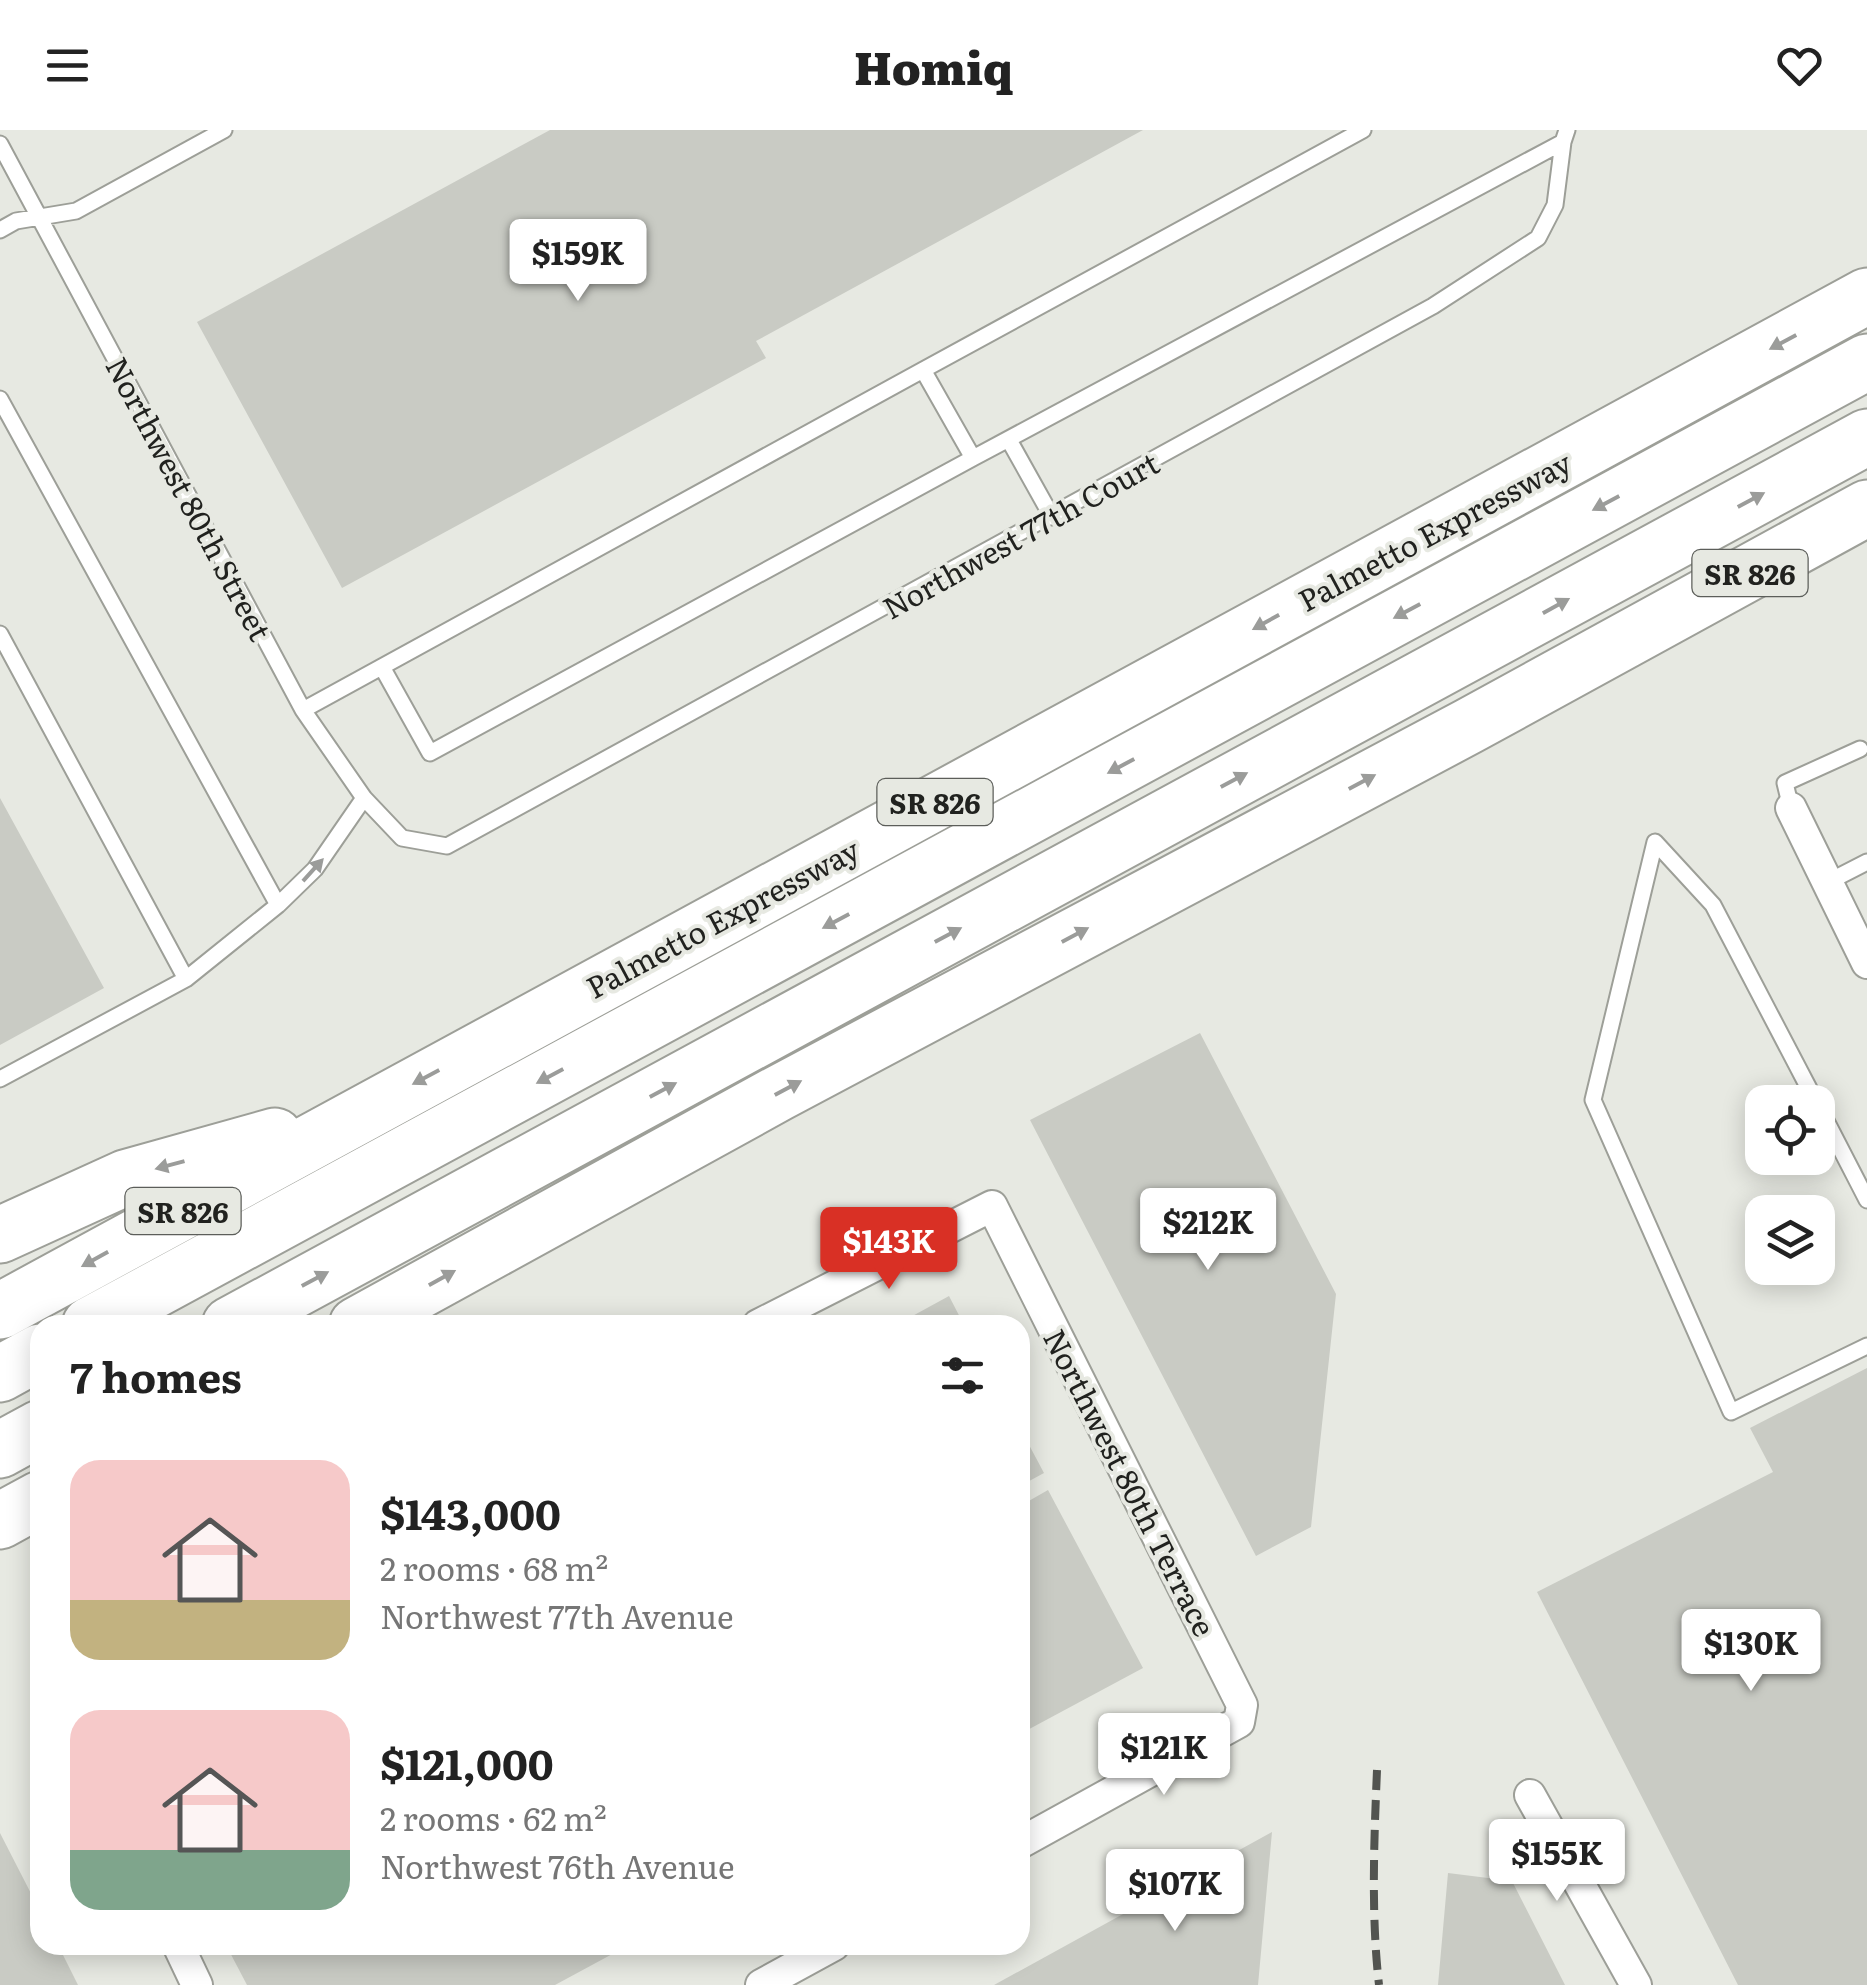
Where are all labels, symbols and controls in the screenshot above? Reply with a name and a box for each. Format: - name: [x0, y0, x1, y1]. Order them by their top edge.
- text: Homiq: [854, 32, 1013, 99]
- icon: menu: [40, 38, 95, 93]
- icon: heart: [1772, 38, 1827, 93]
- pin: $159K: [508, 219, 648, 304]
- text: $159K: [532, 227, 624, 275]
- one-way arrow: [1768, 333, 1797, 350]
- street label: Northwest 80th Street: [97, 348, 283, 648]
- street label: Palmetto Expressway: [1290, 439, 1579, 621]
- street label: Northwest 77th Court: [874, 440, 1166, 628]
- one-way arrow: [1737, 492, 1765, 509]
- one-way arrow: [1592, 494, 1620, 511]
- road number: SR 826: [1692, 550, 1808, 596]
- one-way arrow: [1541, 597, 1570, 614]
- one-way arrow: [1393, 601, 1421, 619]
- one-way arrow: [1251, 613, 1280, 630]
- one-way arrow: [1107, 757, 1136, 774]
- one-way arrow: [1220, 772, 1248, 790]
- one-way arrow: [1348, 774, 1376, 792]
- road number: SR 826: [878, 779, 992, 825]
- street label: Palmetto Expressway: [578, 826, 867, 1008]
- one-way arrow: [301, 858, 323, 883]
- one-way arrow: [821, 912, 850, 929]
- one-way arrow: [934, 927, 963, 944]
- one-way arrow: [1061, 927, 1090, 944]
- one-way arrow: [536, 1066, 564, 1084]
- one-way arrow: [412, 1069, 441, 1086]
- one-way arrow: [774, 1080, 803, 1097]
- one-way arrow: [648, 1082, 677, 1099]
- map controls: [1745, 1085, 1835, 1285]
- button: locate: [1745, 1085, 1835, 1175]
- one-way arrow: [154, 1158, 185, 1174]
- road number: SR 826: [126, 1188, 240, 1234]
- pin: $212K: [1138, 1188, 1278, 1273]
- button: layers: [1745, 1195, 1835, 1285]
- text: $212K: [1162, 1196, 1254, 1244]
- pin: $143K: [819, 1207, 959, 1292]
- text: $143K: [842, 1215, 936, 1263]
- one-way arrow: [81, 1250, 110, 1267]
- one-way arrow: [301, 1270, 330, 1287]
- one-way arrow: [428, 1270, 456, 1287]
- street label: Northwest 80th Terrace: [1034, 1321, 1228, 1643]
- text: 7 homes: [70, 1344, 242, 1406]
- icon: filters: [935, 1348, 990, 1403]
- text: $143,000: [380, 1481, 561, 1543]
- icon: home: [150, 1500, 270, 1620]
- text: 2 rooms · 68 m²: [380, 1543, 608, 1591]
- text: Northwest 77th Avenue: [380, 1591, 734, 1639]
- pin: $130K: [1681, 1609, 1821, 1694]
- text: $130K: [1704, 1617, 1798, 1665]
- pin: $121K: [1094, 1713, 1234, 1798]
- text: $121K: [1120, 1721, 1208, 1769]
- text: $121,000: [380, 1731, 554, 1793]
- icon: home: [150, 1750, 270, 1870]
- text: 2 rooms · 62 m²: [380, 1793, 607, 1841]
- pin: $155K: [1487, 1819, 1627, 1904]
- text: $155K: [1511, 1827, 1603, 1875]
- text: Northwest 76th Avenue: [380, 1841, 735, 1889]
- pin: $107K: [1105, 1849, 1245, 1934]
- text: $107K: [1128, 1857, 1222, 1905]

